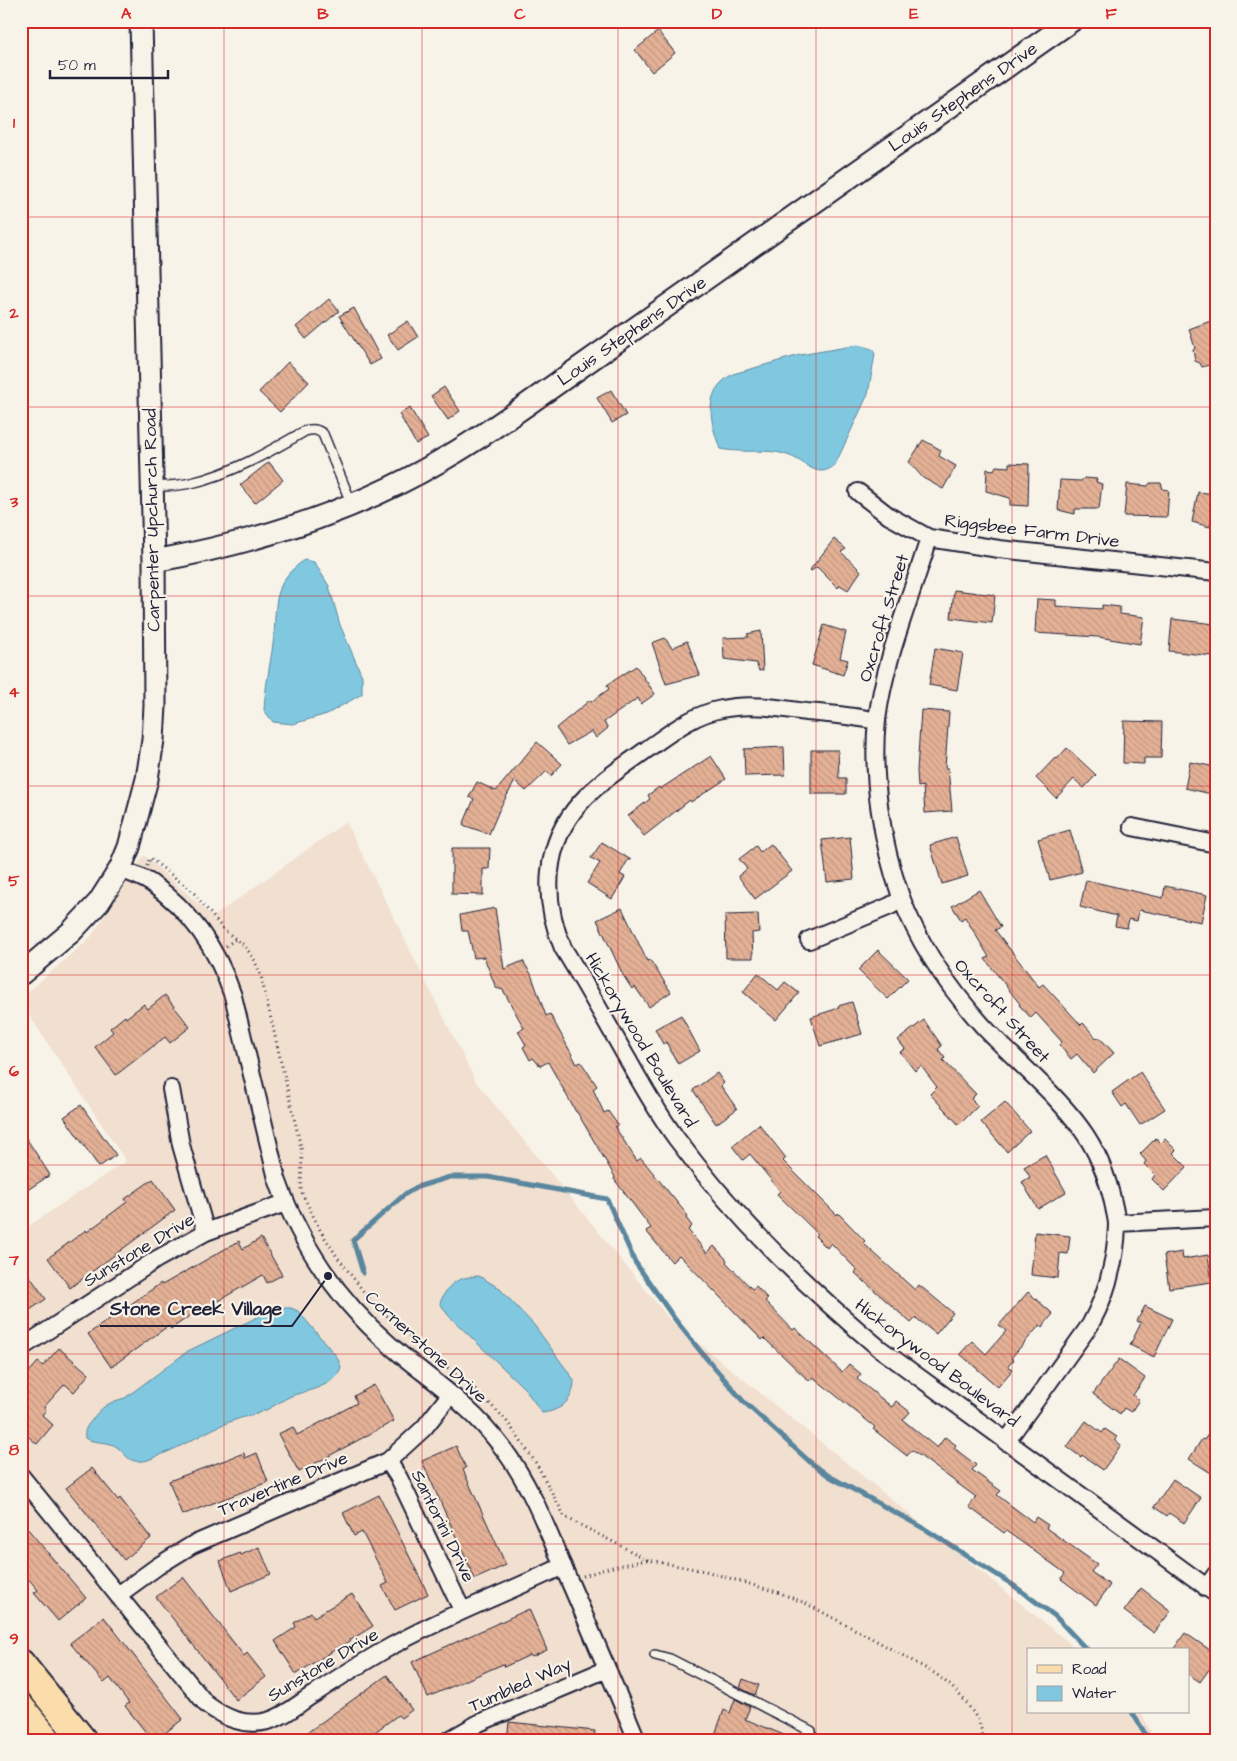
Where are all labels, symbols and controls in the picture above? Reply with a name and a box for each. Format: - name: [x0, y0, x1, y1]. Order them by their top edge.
- text: A: [121, 3, 132, 25]
- text: B: [317, 3, 329, 25]
- text: C: [514, 3, 526, 25]
- text: D: [712, 3, 723, 25]
- text: E: [909, 3, 919, 25]
- text: F: [1105, 3, 1117, 25]
- street label: Louis Stephens Drive: [884, 36, 1043, 158]
- scale bar: [50, 48, 168, 80]
- text: 50 m: [58, 55, 96, 76]
- text: 1: [13, 112, 16, 134]
- street label: Louis Stephens Drive: [553, 270, 712, 392]
- text: 2: [8, 302, 19, 324]
- street label: Carpenter Upchurch Road: [138, 408, 166, 632]
- text: 3: [9, 491, 19, 513]
- street label: Riggsbee Farm Drive: [943, 508, 1121, 555]
- street label: Oxcroft Street: [853, 550, 916, 685]
- text: 4: [9, 681, 20, 703]
- text: 5: [8, 870, 20, 892]
- street label: Hickorywood Boulevard: [578, 948, 703, 1132]
- street label: Oxcroft Street: [948, 953, 1056, 1069]
- text: 6: [9, 1060, 19, 1082]
- street label: Sunstone Drive: [79, 1207, 199, 1293]
- text: 7: [8, 1249, 19, 1271]
- street label: Cornerstone Drive: [359, 1285, 493, 1409]
- callout: Stone Creek Village: [100, 1292, 292, 1326]
- street label: Hickorywood Boulevard: [849, 1293, 1024, 1434]
- text: Stone Creek Village: [109, 1296, 283, 1324]
- text: 8: [9, 1439, 20, 1461]
- street label: Travertine Drive: [214, 1445, 352, 1523]
- street label: Santorini Drive: [405, 1466, 481, 1587]
- street label: Sunstone Drive: [263, 1622, 383, 1708]
- text: 9: [9, 1628, 19, 1650]
- legend: [1027, 1648, 1190, 1714]
- street label: Tumbled Way: [465, 1651, 576, 1720]
- text: Road: [1072, 1659, 1107, 1680]
- text: Water: [1072, 1683, 1116, 1704]

